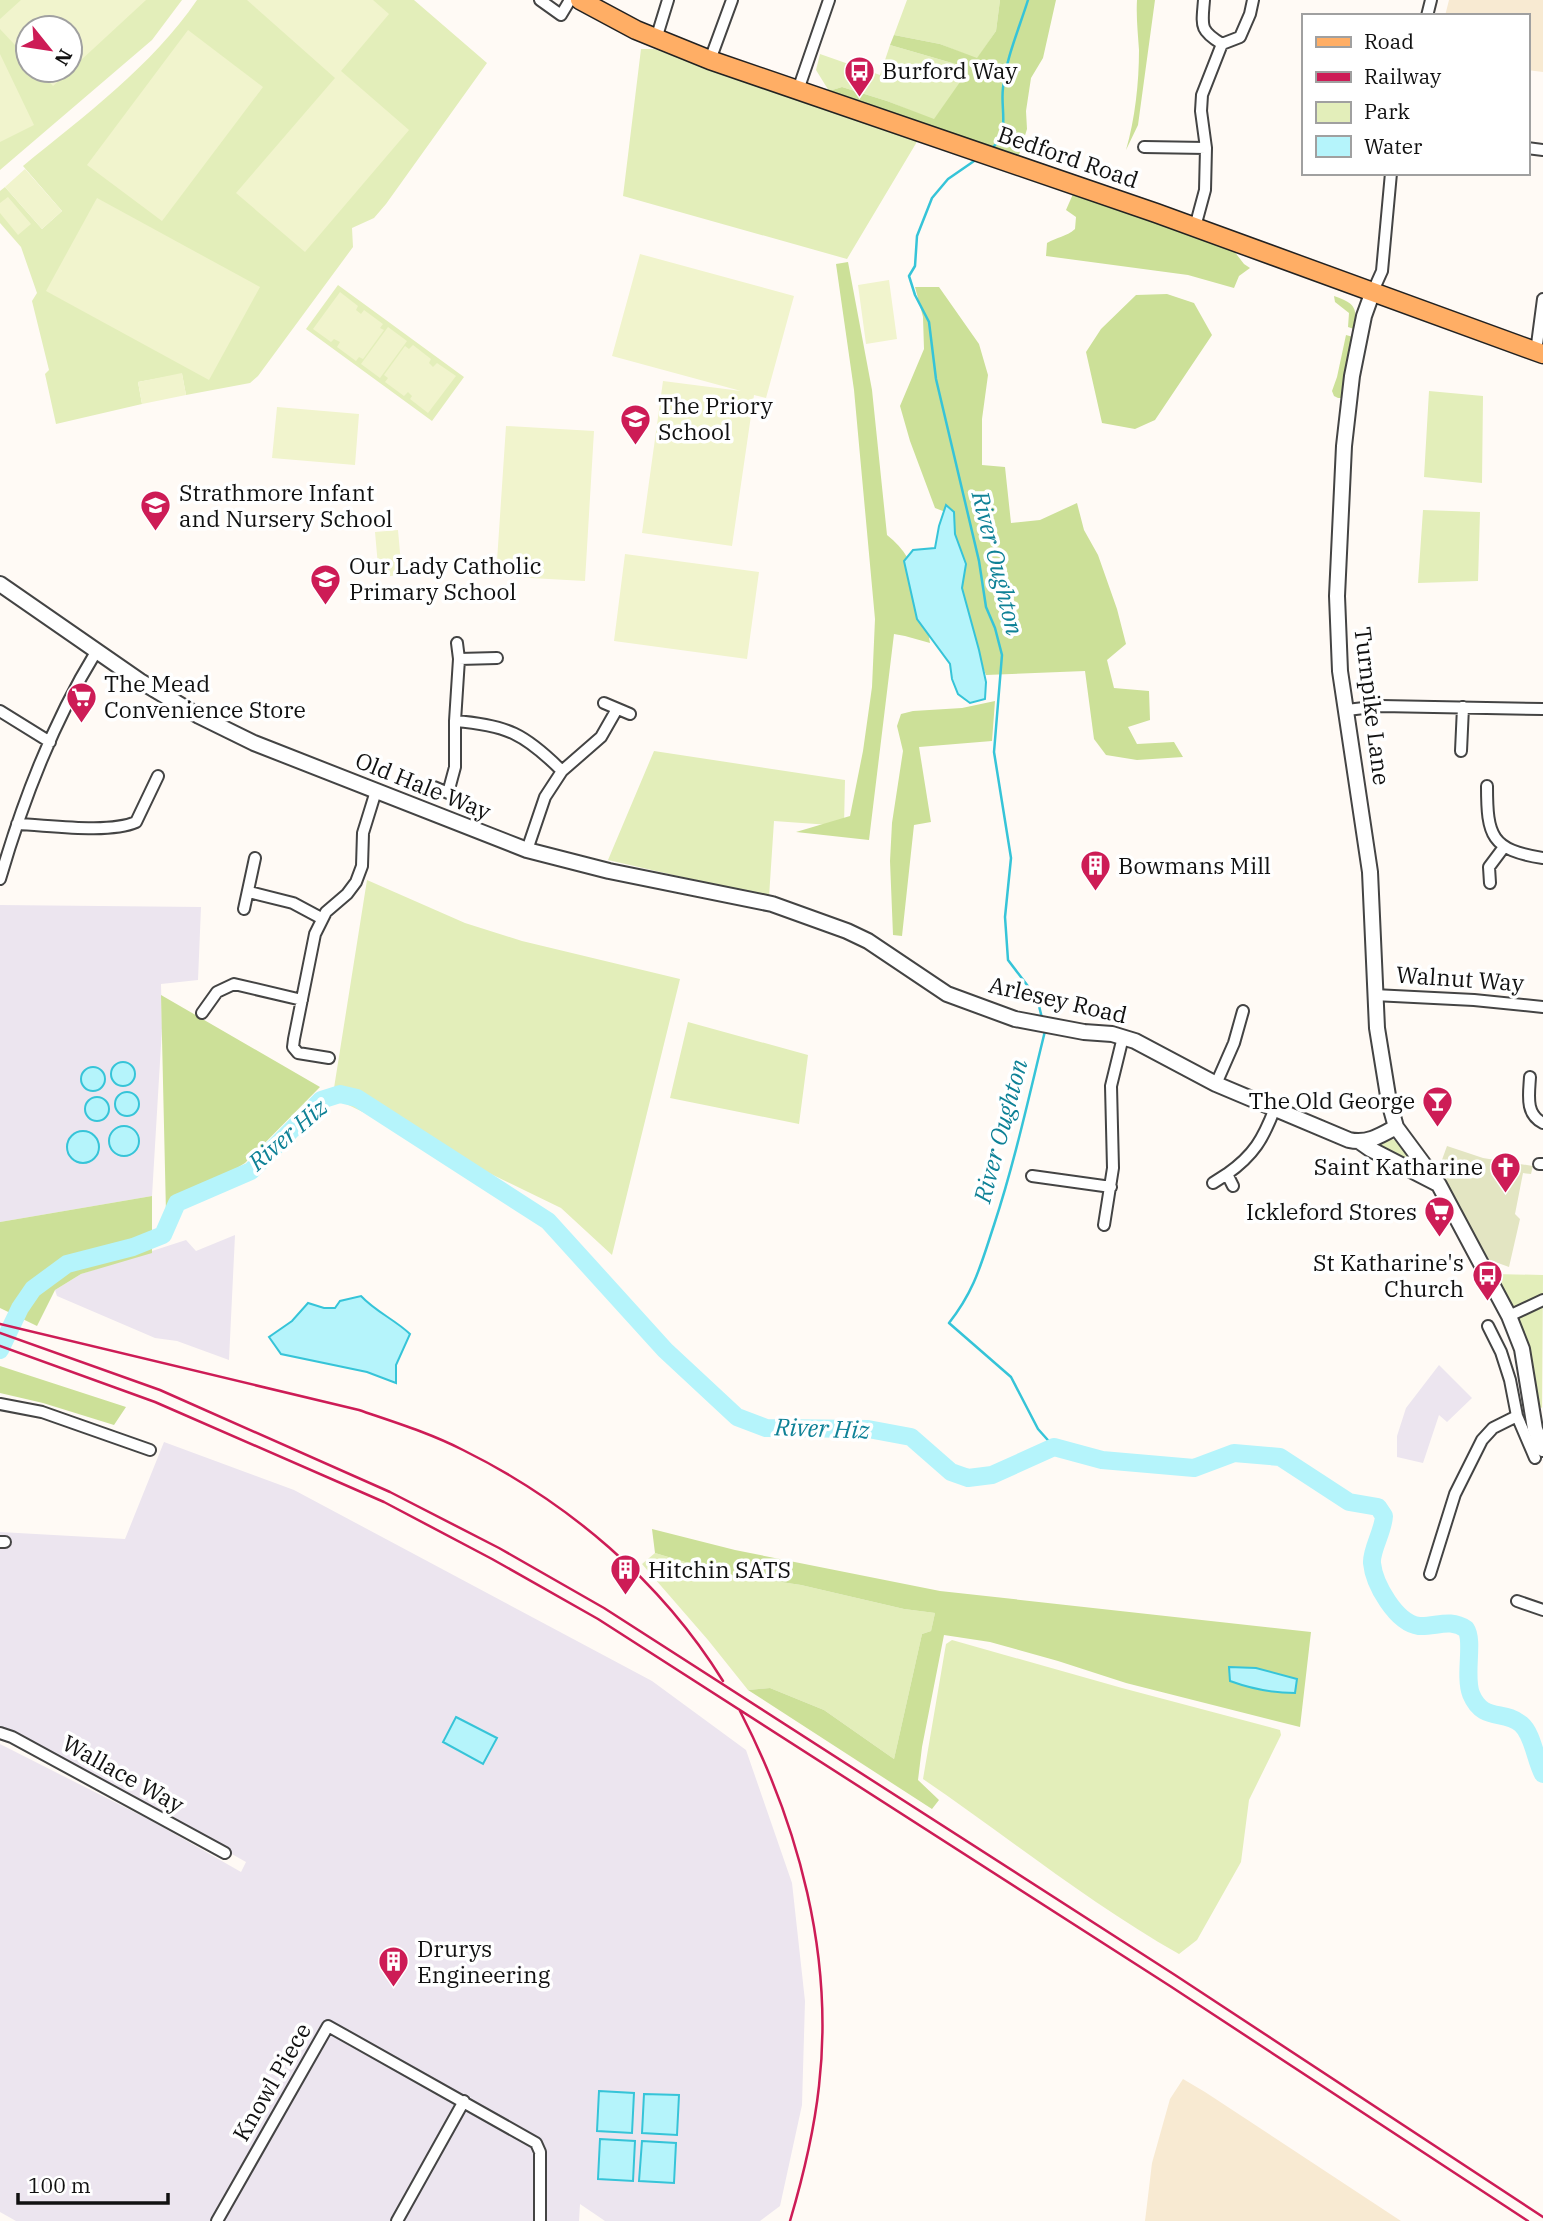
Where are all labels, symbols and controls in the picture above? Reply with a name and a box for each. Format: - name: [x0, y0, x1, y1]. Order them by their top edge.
- north arrow: [14, 14, 84, 84]
- legend: [1302, 14, 1529, 175]
- text: Road: [1364, 27, 1414, 55]
- text: N: [50, 45, 78, 70]
- bus stop icon: Burford Way: [842, 54, 876, 98]
- place label: Burford Way: [882, 55, 1018, 85]
- text: Railway: [1364, 62, 1442, 90]
- text: Park: [1364, 97, 1411, 125]
- street label: Bedford Road: [994, 118, 1143, 194]
- text: Water: [1364, 132, 1423, 160]
- place label: The Priory School: [658, 390, 773, 446]
- school or university icon: The Priory School: [618, 402, 652, 446]
- place label: Strathmore Infant and Nursery School: [179, 477, 393, 533]
- water label: River Oughton: [964, 486, 1031, 638]
- school or university icon: Strathmore Infant and Nursery School: [139, 489, 173, 533]
- place label: Our Lady Catholic Primary School: [349, 550, 542, 606]
- school or university icon: Our Lady Catholic Primary School: [309, 562, 343, 606]
- street label: Turnpike Lane: [1348, 625, 1398, 787]
- place label: The Mead Convenience Store: [104, 668, 306, 724]
- supermarket icon: The Mead Convenience Store: [64, 680, 98, 724]
- street label: Old Hale Way: [351, 744, 496, 826]
- building icon: Bowmans Mill: [1078, 849, 1112, 893]
- place label: Bowmans Mill: [1118, 850, 1271, 880]
- street label: Walnut Way: [1395, 959, 1526, 997]
- street label: Arlesey Road: [986, 969, 1130, 1030]
- water label: River Oughton: [965, 1055, 1035, 1207]
- bar icon: The Old George: [1421, 1084, 1455, 1128]
- place label: The Old George: [1249, 1085, 1415, 1115]
- water label: River Hiz: [240, 1090, 334, 1178]
- church icon: Saint Katharine: [1489, 1150, 1523, 1194]
- place label: Saint Katharine: [1314, 1151, 1483, 1181]
- supermarket icon: Ickleford Stores: [1423, 1195, 1457, 1239]
- place label: Ickleford Stores: [1246, 1196, 1417, 1226]
- place label: St Katharine's Church: [1313, 1247, 1464, 1303]
- bus stop icon: St Katharine's Church: [1470, 1259, 1504, 1303]
- water label: River Hiz: [773, 1410, 871, 1446]
- building icon: Hitchin SATS: [608, 1553, 642, 1597]
- place label: Hitchin SATS: [648, 1554, 791, 1584]
- street label: Wallace Way: [57, 1727, 190, 1819]
- place label: Drurys Engineering: [417, 1933, 551, 1989]
- building icon: Drurys Engineering: [377, 1945, 411, 1989]
- street label: Knowl Piece: [225, 2017, 317, 2146]
- scale bar: [18, 2162, 168, 2206]
- text: 100 m: [28, 2171, 91, 2199]

